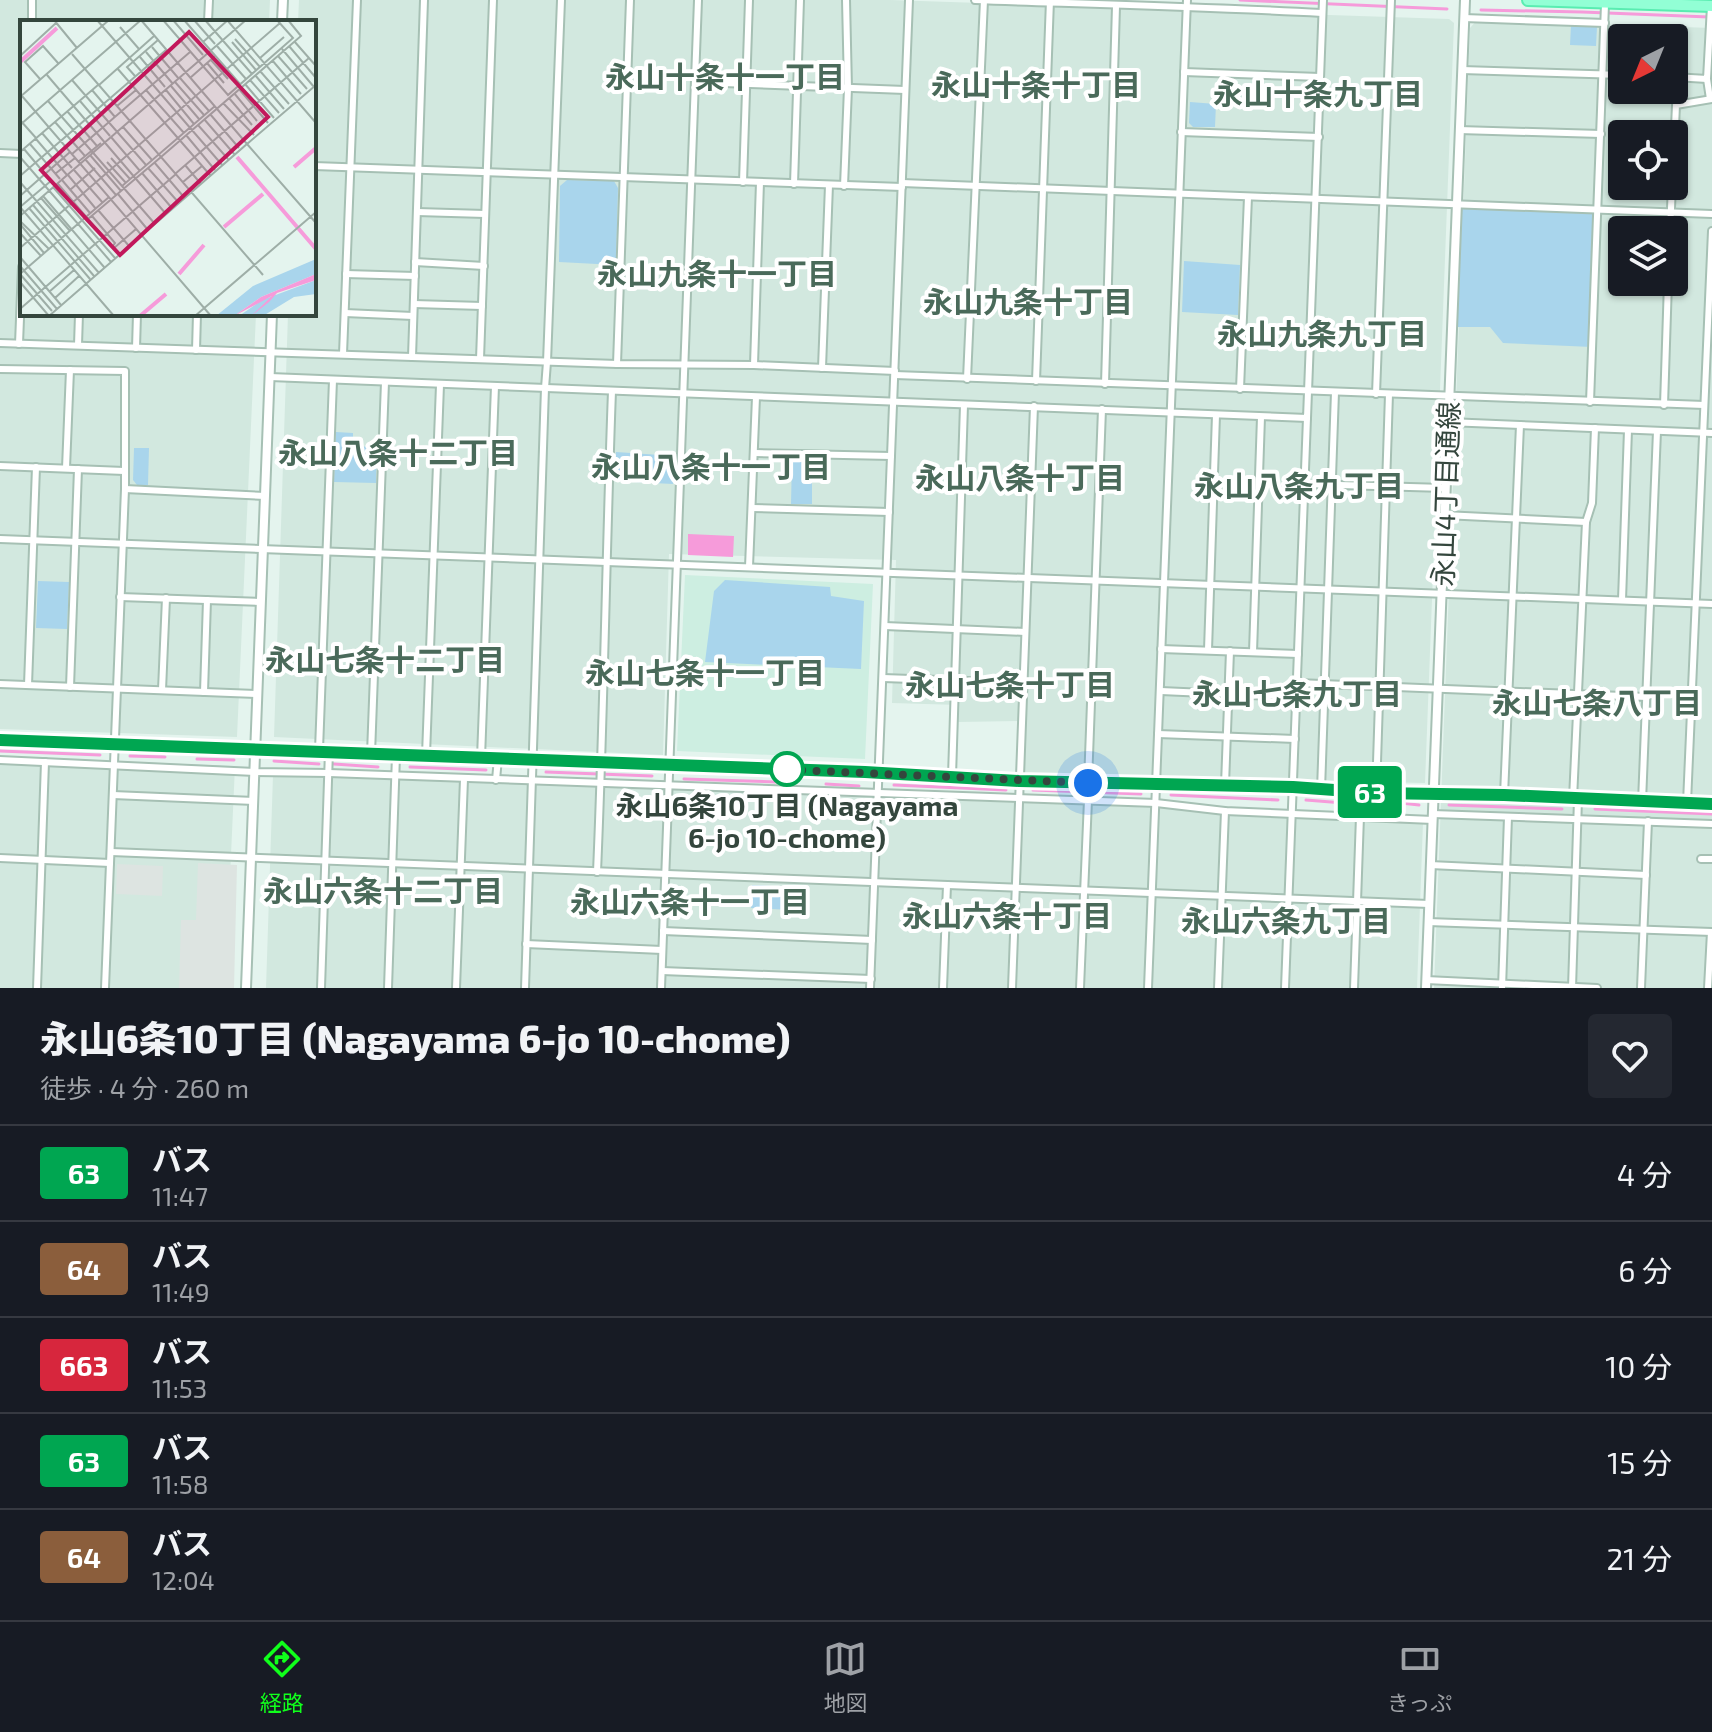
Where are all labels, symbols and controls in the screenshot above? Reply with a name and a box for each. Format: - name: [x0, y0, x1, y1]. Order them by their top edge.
- inset map: [20, 20, 316, 316]
- north arrow: [1608, 24, 1688, 104]
- map controls: [1608, 24, 1688, 296]
- district label: 永山十条十一丁目: [605, 58, 845, 94]
- district label: 永山十条十丁目: [931, 66, 1141, 102]
- district label: 永山十条九丁目: [1213, 75, 1423, 111]
- button: locate: [1608, 120, 1688, 200]
- button: layers: [1608, 216, 1688, 296]
- district label: 永山九条十一丁目: [597, 255, 837, 291]
- district label: 永山九条十丁目: [923, 283, 1133, 319]
- district label: 永山九条九丁目: [1217, 315, 1427, 351]
- street label: 永山4丁目通線: [1425, 401, 1465, 587]
- district label: 永山八条十二丁目: [278, 434, 518, 470]
- district label: 永山八条十一丁目: [591, 448, 831, 484]
- district label: 永山八条十丁目: [915, 459, 1125, 495]
- district label: 永山八条九丁目: [1194, 467, 1404, 503]
- district label: 永山七条十二丁目: [265, 641, 505, 677]
- district label: 永山七条十一丁目: [585, 654, 825, 690]
- district label: 永山七条十丁目: [905, 666, 1115, 702]
- district label: 永山七条九丁目: [1192, 675, 1402, 711]
- district label: 永山七条八丁目: [1492, 684, 1702, 720]
- marker: 永山6条10丁目 (Nagayama 6-jo 10-chome): [770, 752, 804, 786]
- your location: [1068, 763, 1108, 803]
- line badge: 63: [1334, 766, 1406, 818]
- text: 63: [1354, 775, 1386, 809]
- place label: 永山6条10丁目 (Nagayama 6-jo 10-chome): [616, 788, 958, 854]
- district label: 永山六条十二丁目: [263, 872, 503, 908]
- district label: 永山六条十一丁目: [570, 883, 810, 919]
- district label: 永山六条十丁目: [902, 897, 1112, 933]
- district label: 永山六条九丁目: [1181, 902, 1391, 938]
- button: heart: [1588, 1014, 1672, 1098]
- text: 永山6条10丁目 (Nagayama 6-jo 10-chome): [40, 1015, 790, 1061]
- text: 徒歩 · 4 分 · 260 m: [40, 1072, 249, 1103]
- text: バス: [152, 1141, 212, 1177]
- text: 63: [68, 1156, 100, 1190]
- text: 4 分: [1617, 1156, 1672, 1192]
- text: 11:47: [152, 1180, 208, 1211]
- text: バス: [152, 1237, 212, 1273]
- text: 64: [67, 1252, 101, 1286]
- text: 6 分: [1618, 1252, 1672, 1288]
- text: 11:49: [152, 1276, 210, 1307]
- text: バス: [152, 1333, 212, 1369]
- text: 663: [60, 1348, 108, 1382]
- text: 10 分: [1605, 1348, 1672, 1384]
- text: 11:53: [152, 1372, 207, 1403]
- text: バス: [152, 1429, 212, 1465]
- text: 63: [68, 1444, 100, 1478]
- text: 15 分: [1607, 1444, 1672, 1480]
- text: 11:58: [152, 1468, 209, 1499]
- text: バス: [152, 1525, 212, 1561]
- text: 64: [67, 1540, 101, 1574]
- text: 21 分: [1607, 1540, 1672, 1576]
- text: 12:04: [152, 1564, 215, 1595]
- tab: 経路: [260, 1637, 304, 1717]
- tab: 地図: [823, 1637, 867, 1717]
- tab: きっぷ: [1387, 1637, 1452, 1717]

